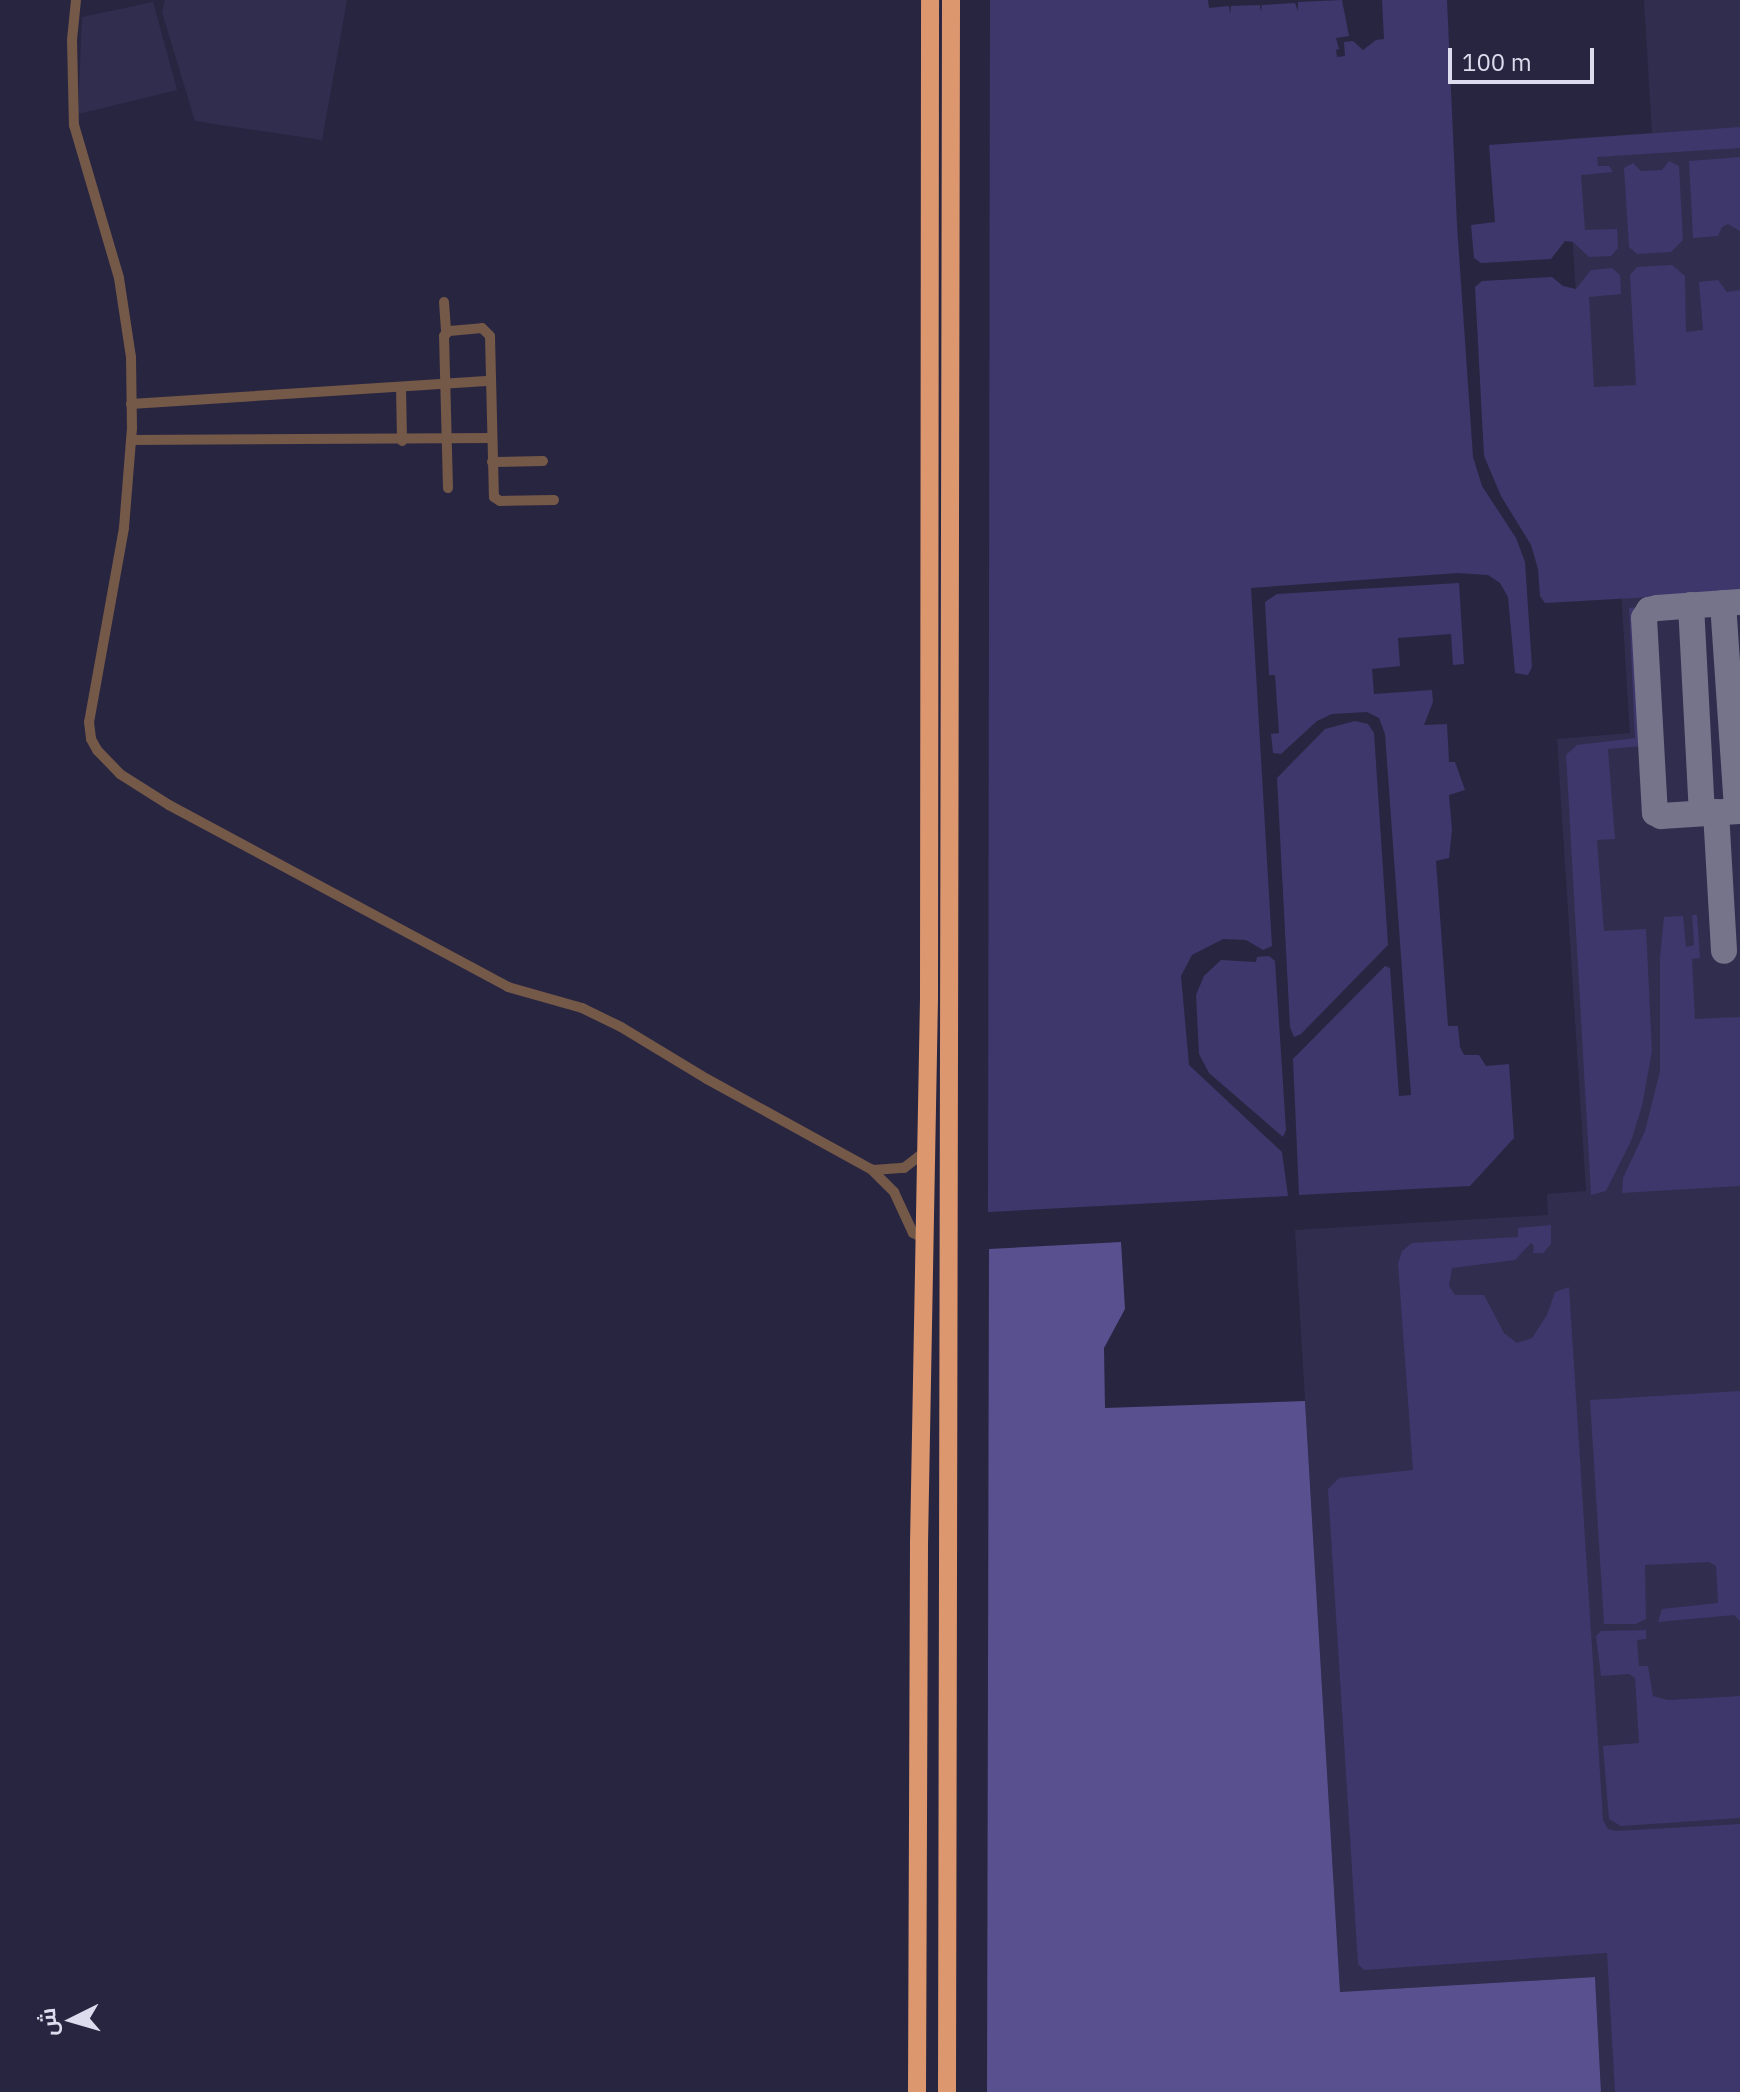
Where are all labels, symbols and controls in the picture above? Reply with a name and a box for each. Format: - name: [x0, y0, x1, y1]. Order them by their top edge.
- scale bar: [1452, 32, 1598, 82]
- text: 100 m: [1462, 46, 1532, 78]
- north arrow: [32, 1980, 112, 2060]
- text: ش: [32, 2007, 63, 2037]

